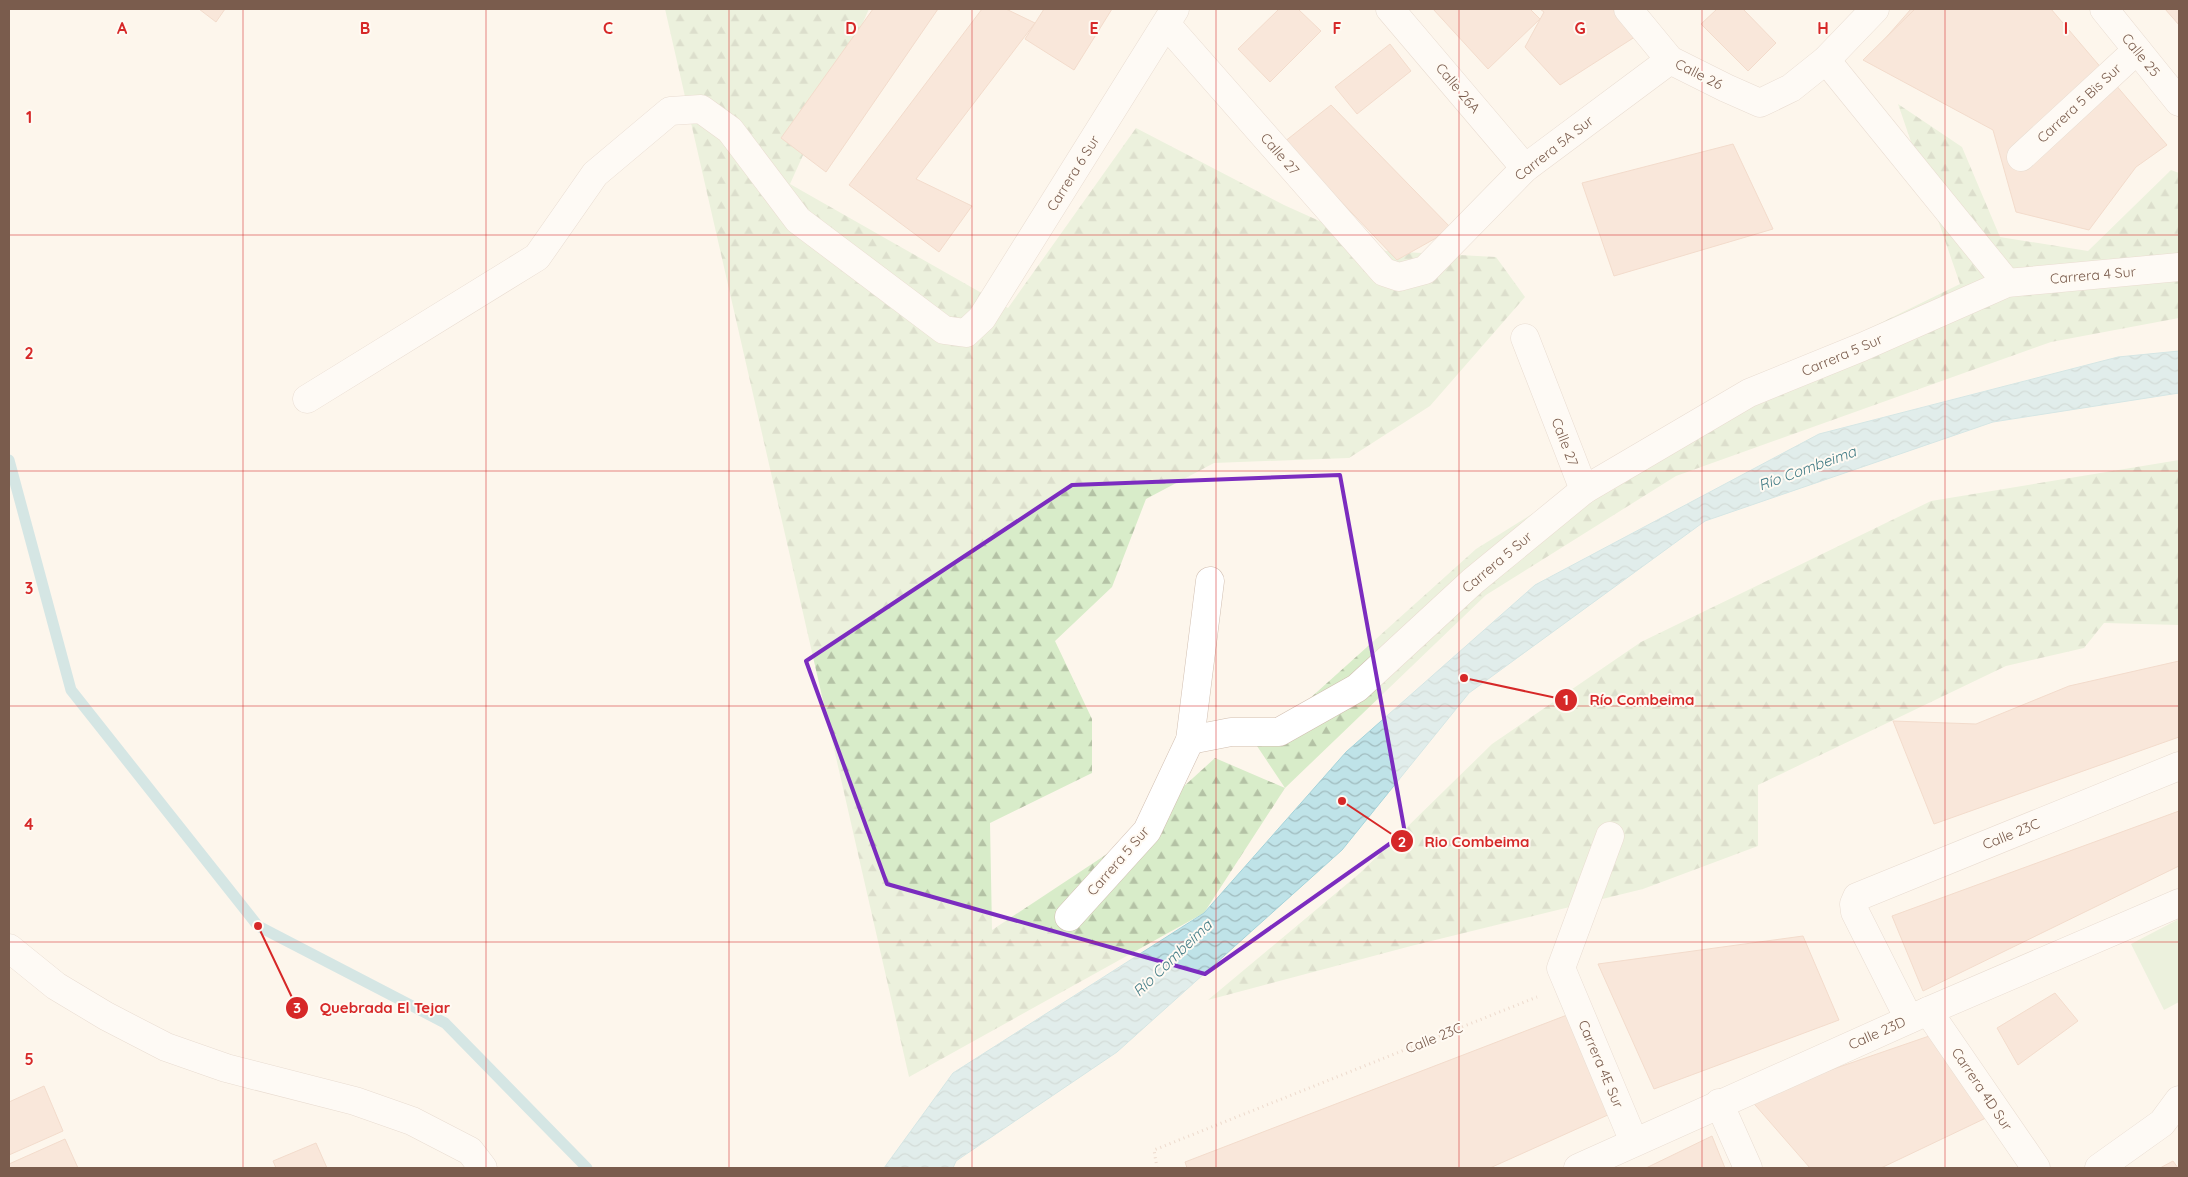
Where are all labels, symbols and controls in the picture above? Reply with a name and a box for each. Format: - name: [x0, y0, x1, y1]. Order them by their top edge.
- text: A: [117, 18, 128, 38]
- text: B: [360, 18, 370, 38]
- text: C: [603, 18, 613, 38]
- text: D: [845, 18, 857, 38]
- text: E: [1089, 18, 1099, 38]
- text: F: [1333, 18, 1342, 38]
- text: G: [1574, 18, 1586, 38]
- text: H: [1817, 18, 1829, 38]
- text: I: [2064, 18, 2068, 38]
- street label: Calle 25: [2118, 30, 2164, 80]
- street label: Calle 26: [1672, 54, 1726, 94]
- street label: Calle 26A: [1432, 59, 1484, 117]
- street label: Carrera 5 Bis Sur: [2033, 59, 2125, 147]
- text: 1: [26, 107, 32, 127]
- street label: Carrera 5A Sur: [1511, 111, 1598, 184]
- street label: Calle 27: [1257, 129, 1303, 179]
- street label: Carrera 6 Sur: [1043, 131, 1104, 214]
- street label: Carrera 4 Sur: [2049, 262, 2137, 288]
- street label: Carrera 5 Sur: [1799, 330, 1886, 380]
- text: 2: [24, 343, 34, 363]
- street label: Calle 27: [1548, 415, 1582, 469]
- water label: Río Combeima: [1756, 441, 1859, 494]
- street label: Carrera 5 Sur: [1458, 527, 1536, 597]
- text: 3: [25, 578, 33, 598]
- callout: Río Combeima: [1554, 685, 1704, 715]
- text: 1: [1563, 690, 1569, 709]
- text: Río Combeima: [1589, 690, 1695, 709]
- text: 4: [24, 814, 34, 834]
- street label: Calle 23C: [1980, 814, 2042, 854]
- street label: Carrera 5 Sur: [1083, 822, 1153, 899]
- callout: Rio Combeima: [1389, 826, 1539, 856]
- text: 2: [1398, 832, 1406, 851]
- text: Rio Combeima: [1424, 832, 1530, 851]
- water label: Río Combeima: [1129, 915, 1216, 1000]
- callout: Quebrada El Tejar: [285, 993, 460, 1023]
- text: 3: [293, 998, 301, 1017]
- text: Quebrada El Tejar: [320, 998, 451, 1017]
- street label: Calle 23D: [1846, 1012, 1908, 1054]
- street label: Carrera 4E Sur: [1574, 1017, 1628, 1111]
- street label: Calle 23C: [1403, 1018, 1465, 1058]
- street label: Carrera 4D Sur: [1948, 1044, 2017, 1134]
- text: 5: [24, 1049, 34, 1069]

